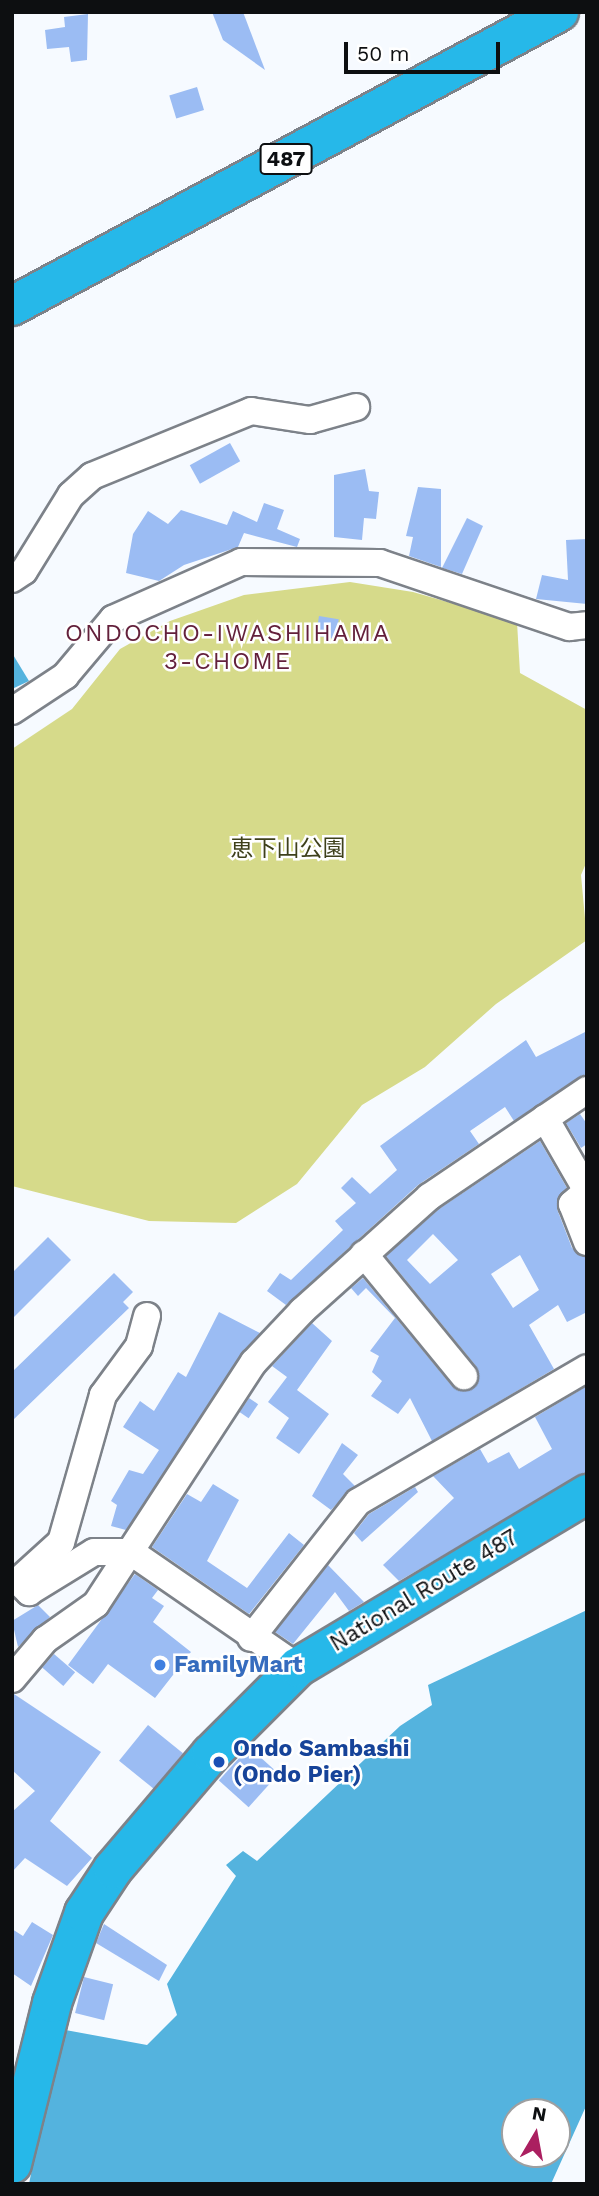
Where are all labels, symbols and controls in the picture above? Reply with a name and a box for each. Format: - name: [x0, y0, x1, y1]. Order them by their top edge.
- scale bar: [347, 28, 503, 72]
- text: 50 m: [357, 41, 409, 66]
- road number: 487: [258, 142, 314, 176]
- district label: ONDOCHO-IWASHIHAMA 3-CHOME: [67, 620, 389, 676]
- park label: 恵下山公園: [231, 835, 345, 863]
- street label: National Route 487: [325, 1524, 523, 1658]
- place label: FamilyMart: [174, 1651, 303, 1679]
- marker: FamilyMart: [152, 1657, 168, 1673]
- place label: Ondo Sambashi (Ondo Pier): [233, 1735, 409, 1789]
- marker: Ondo Sambashi (Ondo Pier): [211, 1754, 227, 1770]
- north arrow: [501, 2098, 571, 2168]
- text: N: [530, 2101, 548, 2126]

